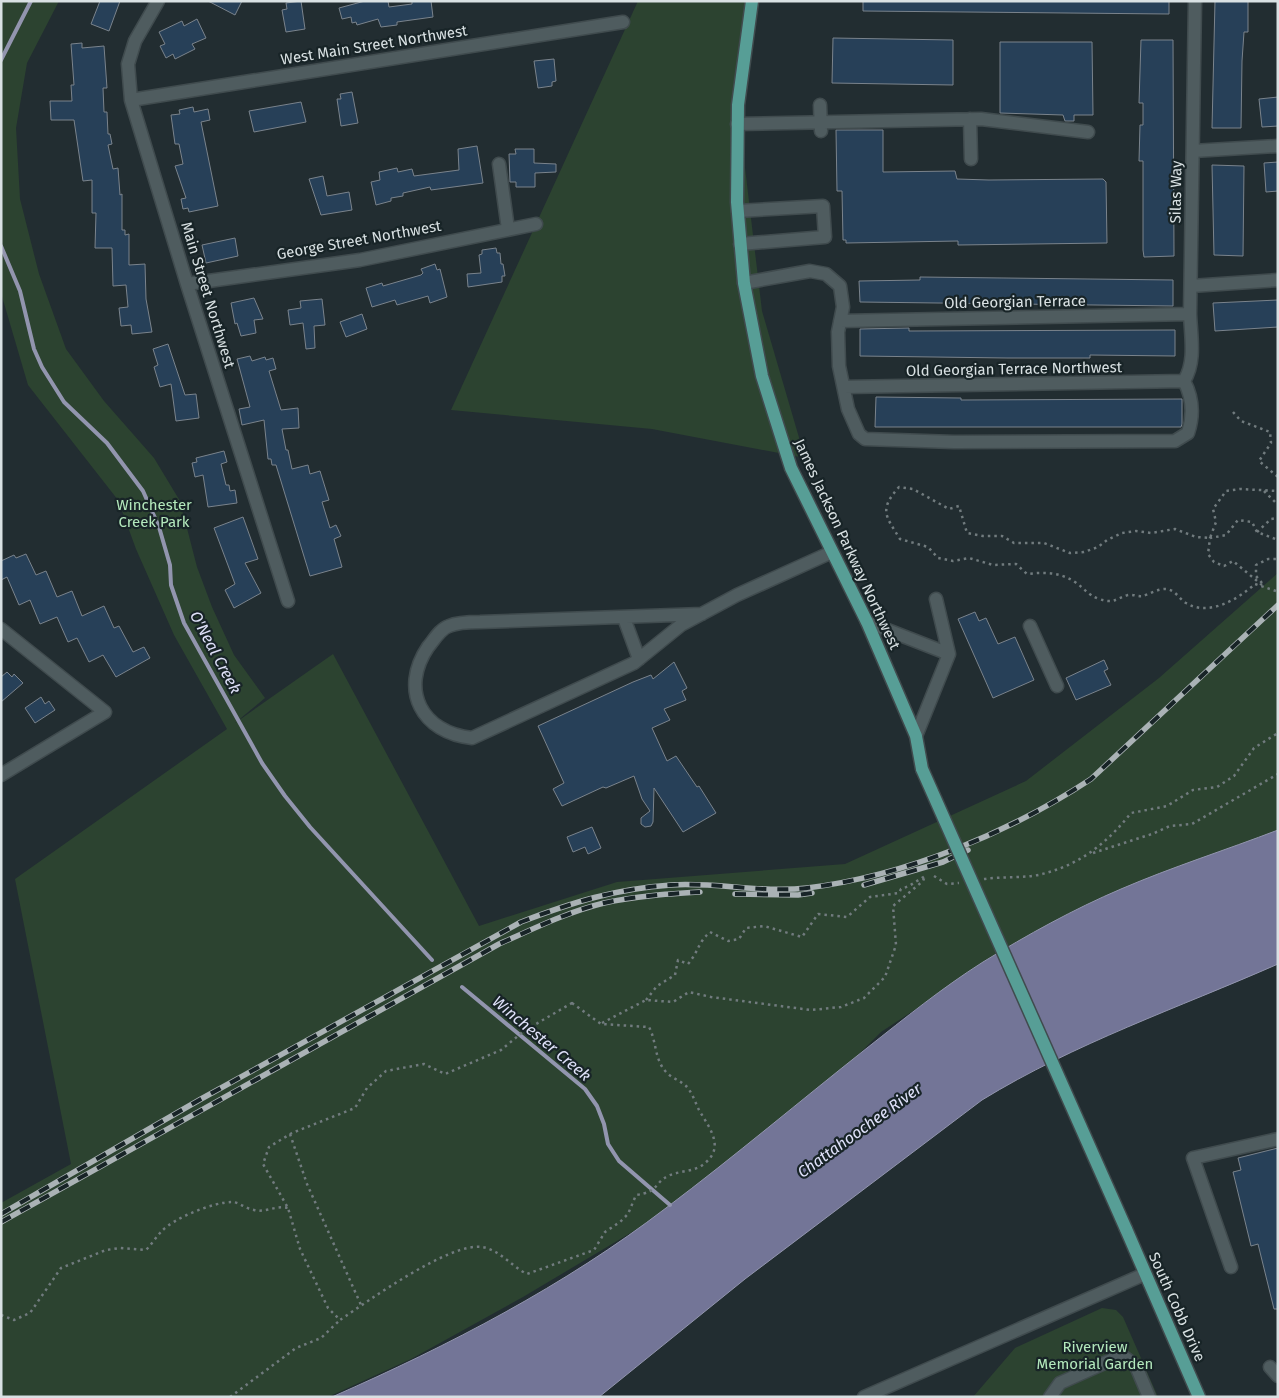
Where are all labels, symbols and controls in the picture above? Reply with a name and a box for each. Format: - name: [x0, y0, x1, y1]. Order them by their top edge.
- street label: West Main Street Northwest: [279, 21, 469, 69]
- street label: Silas Way: [1166, 160, 1186, 224]
- street label: George Street Northwest: [275, 217, 443, 263]
- street label: Main Street Northwest: [177, 220, 239, 371]
- street label: Old Georgian Terrace: [944, 292, 1086, 312]
- street label: Old Georgian Terrace Northwest: [906, 358, 1123, 380]
- street label: James Jackson Parkway Northwest: [790, 436, 904, 653]
- park label: Winchester Creek Park: [116, 496, 192, 531]
- water label: O'Neal Creek: [186, 608, 245, 697]
- water label: Winchester Creek: [489, 992, 595, 1085]
- water label: Chattahoochee River: [794, 1079, 926, 1182]
- street label: South Cobb Drive: [1145, 1250, 1209, 1364]
- park label: Riverview Memorial Garden: [1037, 1338, 1153, 1373]

